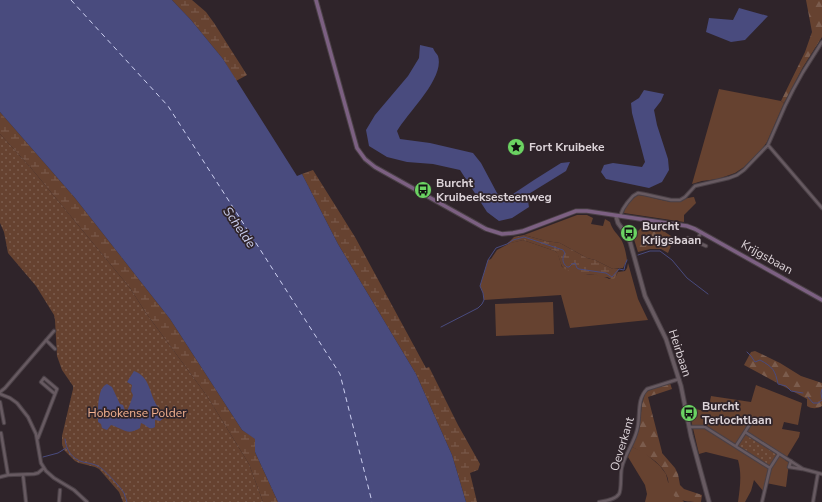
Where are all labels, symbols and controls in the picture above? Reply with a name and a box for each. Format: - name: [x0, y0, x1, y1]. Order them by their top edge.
- place icon: Fort Kruibeke: [506, 137, 526, 157]
- place label: Fort Kruibeke: [529, 139, 605, 155]
- place label: Burcht Kruibeeksesteenweg: [436, 175, 552, 205]
- bus stop icon: Burcht Kruibeeksesteenweg: [413, 180, 433, 200]
- water label: Schelde: [218, 203, 260, 252]
- place label: Burcht Krijgsbaan: [642, 218, 701, 248]
- bus stop icon: Burcht Krijgsbaan: [619, 223, 639, 243]
- street label: Krijgsbaan: [738, 236, 796, 278]
- street label: Heirbaan: [665, 327, 695, 379]
- place label: Burcht Terlochtlaan: [702, 398, 772, 428]
- bus stop icon: Burcht Terlochtlaan: [679, 403, 699, 423]
- park label: Hobokense Polder: [88, 405, 187, 421]
- street label: Oeverkant: [606, 414, 638, 473]

